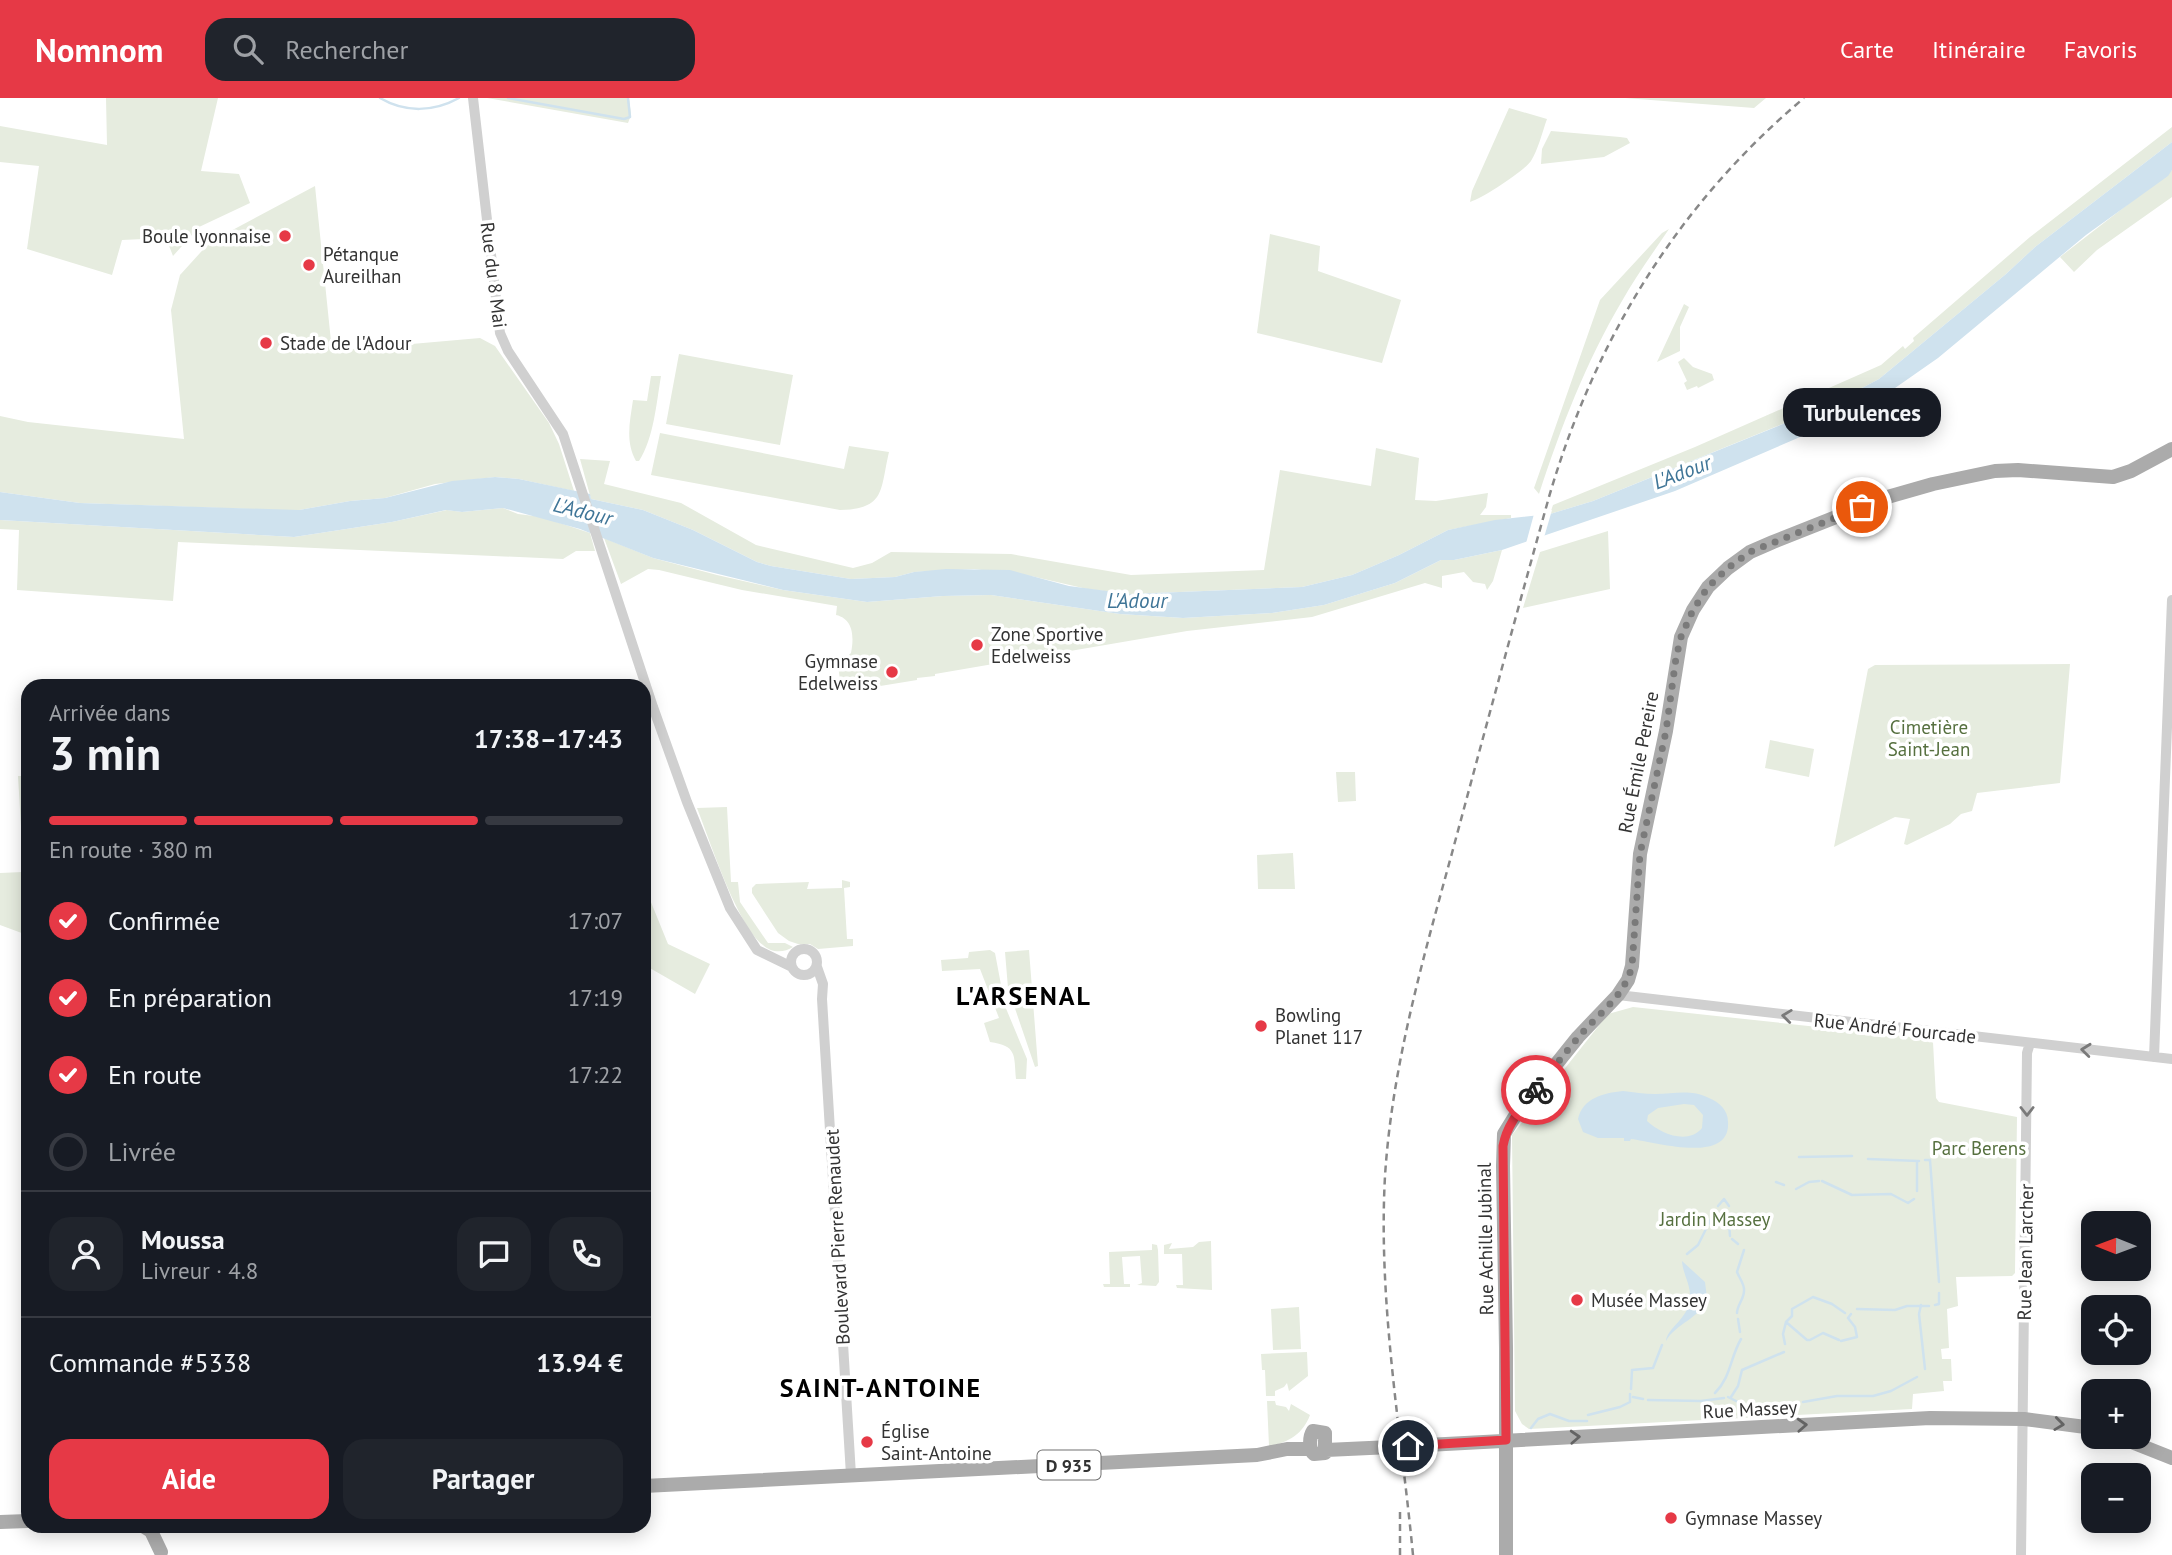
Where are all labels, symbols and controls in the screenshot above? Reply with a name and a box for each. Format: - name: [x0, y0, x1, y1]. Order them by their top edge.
- search box: [205, 18, 695, 81]
- text: Nomnom: [35, 28, 163, 71]
- icon: search: [229, 30, 267, 68]
- text: Rechercher: [285, 33, 408, 66]
- text: Carte: [1840, 34, 1894, 65]
- text: Itinéraire: [1932, 34, 2026, 65]
- text: Favoris: [2064, 34, 2137, 65]
- street label: Rue du 8 Mai: [476, 221, 512, 329]
- place label: Boule lyonnaise: [142, 224, 271, 248]
- marker: Boule lyonnaise: [277, 228, 293, 244]
- place label: Pétanque Aureilhan: [323, 242, 401, 288]
- marker: Pétanque Aureilhan: [301, 257, 317, 273]
- place label: Stade de l'Adour: [280, 331, 412, 355]
- marker: Stade de l'Adour: [258, 335, 274, 351]
- callout: Turbulences: [1783, 388, 1941, 437]
- text: Turbulences: [1803, 398, 1921, 427]
- water label: L'Adour: [1649, 448, 1717, 495]
- pin: [1832, 477, 1892, 537]
- icon: bag: [1843, 488, 1881, 526]
- water label: L'Adour: [551, 491, 617, 532]
- water label: L'Adour: [1107, 587, 1169, 614]
- place label: Zone Sportive Edelweiss: [991, 622, 1103, 668]
- marker: Zone Sportive Edelweiss: [969, 637, 985, 653]
- place label: Gymnase Edelweiss: [798, 649, 878, 695]
- marker: Gymnase Edelweiss: [884, 664, 900, 680]
- street label: Rue Émile Pereire: [1612, 689, 1664, 835]
- text: Arrivée dans: [49, 698, 170, 727]
- park label: Cimetière Saint-Jean: [1888, 715, 1970, 761]
- text: 17:38–17:43: [474, 722, 623, 755]
- text: 3 min: [49, 723, 161, 783]
- text: En route · 380 m: [49, 835, 213, 864]
- icon: check: [49, 902, 87, 940]
- text: Confirmée: [108, 904, 220, 937]
- text: 17:07: [568, 906, 623, 935]
- icon: check: [49, 979, 87, 1017]
- district label: L'ARSENAL: [956, 979, 1092, 1012]
- text: En préparation: [108, 981, 272, 1014]
- text: 17:19: [568, 983, 623, 1012]
- place label: Bowling Planet 117: [1275, 1003, 1363, 1049]
- street label: Rue André Fourcade: [1813, 1008, 1977, 1048]
- one-way arrow: [1781, 1009, 1793, 1024]
- marker: Bowling Planet 117: [1253, 1018, 1269, 1034]
- one-way arrow: [2080, 1042, 2092, 1057]
- courier: [1501, 1055, 1571, 1125]
- icon: check: [49, 1056, 87, 1094]
- text: En route: [108, 1058, 202, 1091]
- text: 17:22: [568, 1060, 623, 1089]
- icon: bike: [1517, 1071, 1555, 1109]
- one-way arrow: [2019, 1106, 2035, 1117]
- street label: Boulevard Pierre Renaudet: [819, 1128, 855, 1346]
- text: Livrée: [108, 1135, 176, 1168]
- park label: Parc Berens: [1932, 1136, 2026, 1160]
- street label: Rue Achille Jubinal: [1472, 1162, 1498, 1316]
- street label: Rue Jean Larcher: [2012, 1183, 2038, 1320]
- park label: Jardin Massey: [1659, 1207, 1771, 1231]
- north arrow: [2081, 1211, 2151, 1281]
- map controls: [2081, 1211, 2151, 1533]
- button: person: [49, 1217, 123, 1291]
- button: chat: [457, 1217, 531, 1291]
- button: phone: [549, 1217, 623, 1291]
- text: Moussa: [141, 1223, 225, 1256]
- text: Livreur · 4.8: [141, 1256, 258, 1285]
- place label: Musée Massey: [1591, 1288, 1707, 1312]
- marker: Musée Massey: [1569, 1292, 1585, 1308]
- button: locate: [2081, 1295, 2151, 1365]
- text: Commande #5338: [49, 1346, 251, 1379]
- text: 13.94 €: [536, 1346, 623, 1379]
- district label: SAINT-ANTOINE: [780, 1371, 982, 1404]
- button: +: [2081, 1379, 2151, 1449]
- street label: Rue Massey: [1702, 1395, 1798, 1423]
- pin: [1378, 1416, 1438, 1476]
- one-way arrow: [2053, 1416, 2064, 1431]
- one-way arrow: [1796, 1418, 1807, 1433]
- place label: Église Saint-Antoine: [881, 1419, 992, 1465]
- icon: home: [1389, 1427, 1427, 1465]
- one-way arrow: [1569, 1429, 1580, 1444]
- marker: Église Saint-Antoine: [859, 1434, 875, 1450]
- button: Aide: [49, 1439, 329, 1519]
- button: Partager: [343, 1439, 623, 1519]
- road number: D 935: [1038, 1450, 1100, 1480]
- button: −: [2081, 1463, 2151, 1533]
- place label: Gymnase Massey: [1685, 1506, 1822, 1530]
- marker: Gymnase Massey: [1663, 1510, 1679, 1526]

